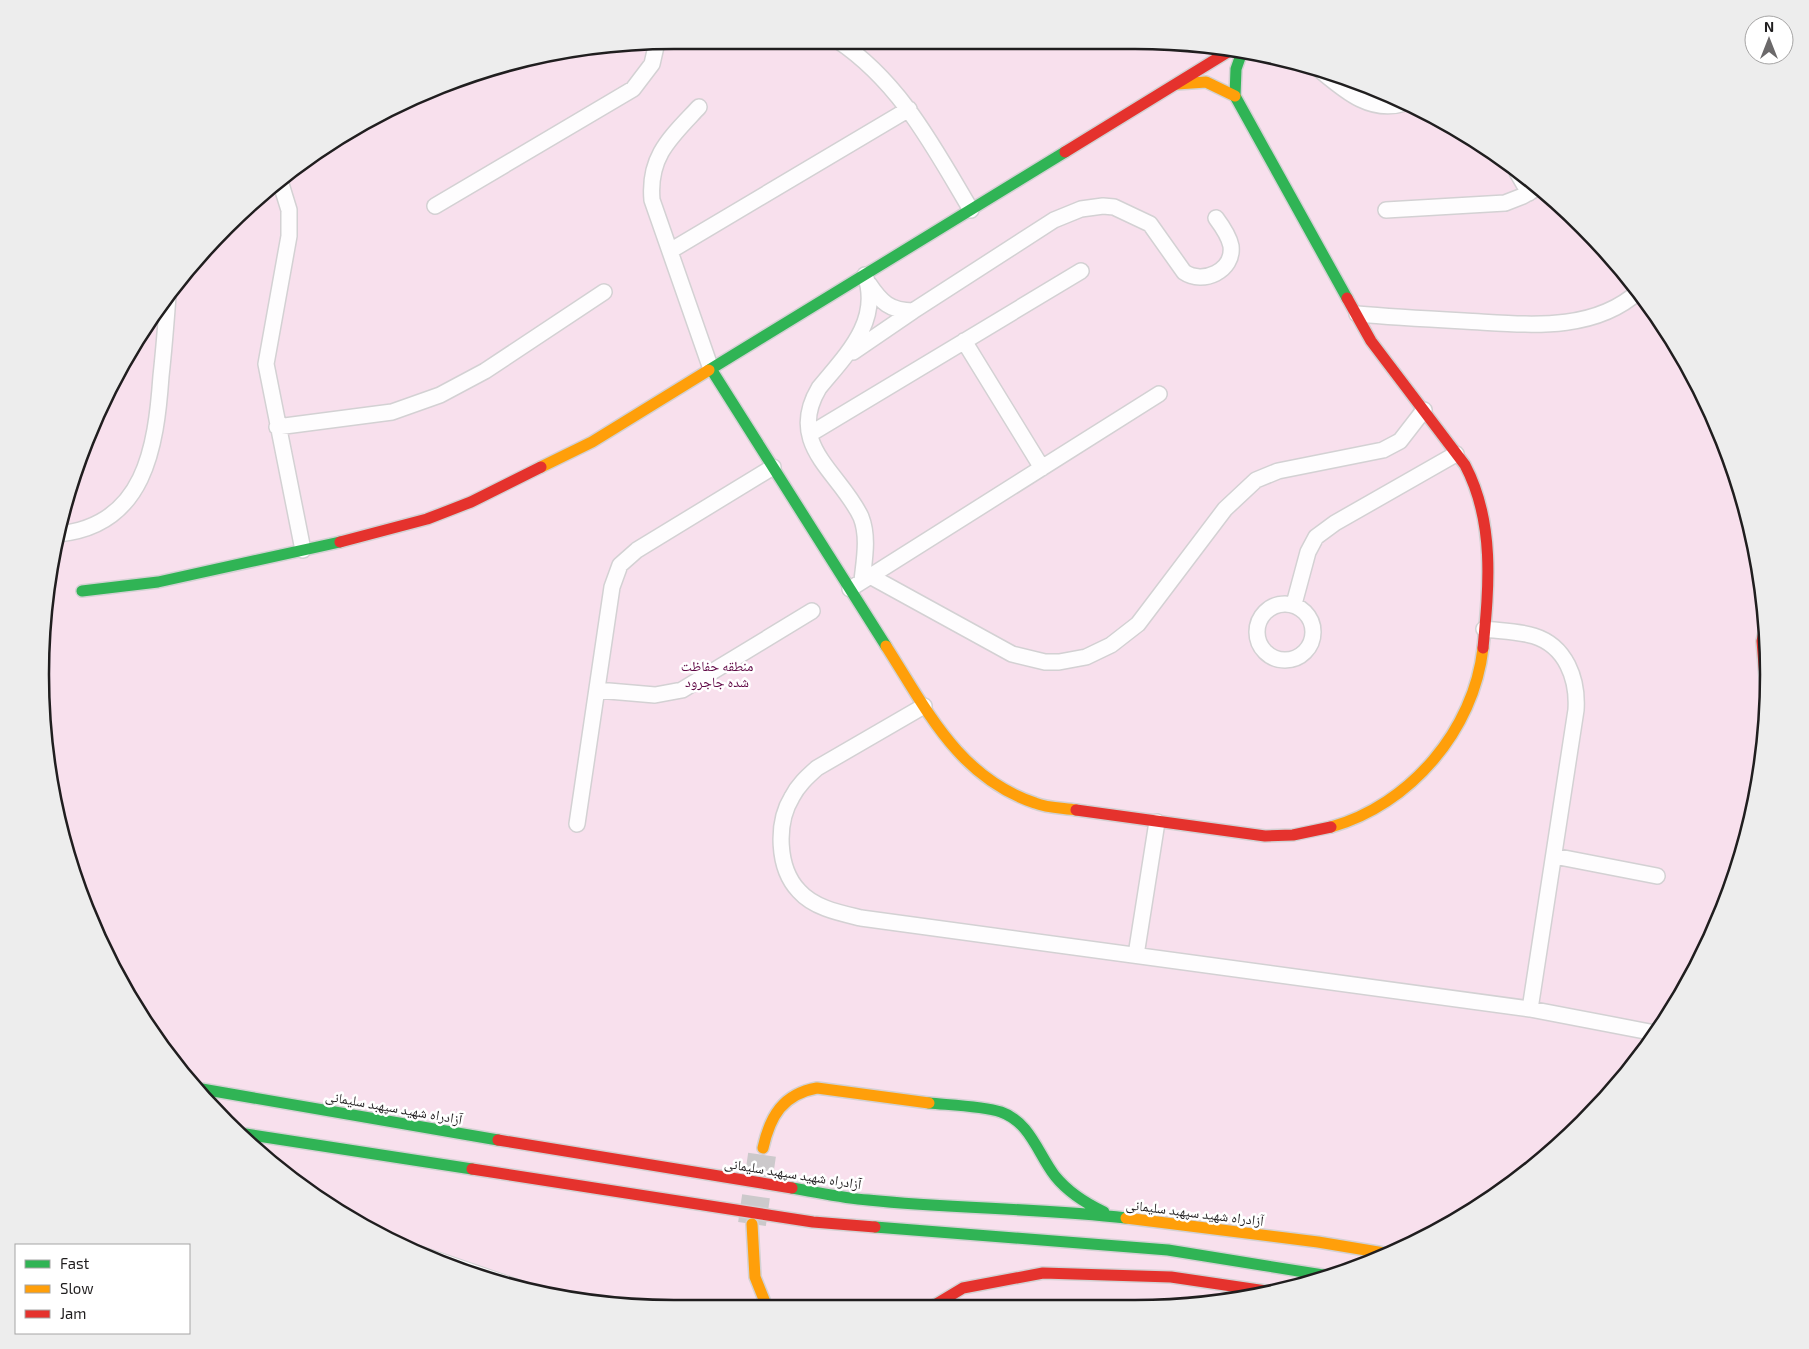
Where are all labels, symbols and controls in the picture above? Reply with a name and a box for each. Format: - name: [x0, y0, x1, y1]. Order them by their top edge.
- north arrow: [1744, 15, 1794, 65]
- text: N: [1764, 18, 1774, 35]
- park label: منطقه حفاظت شده جاجرود: [681, 657, 753, 691]
- street label: آزادراه شهید سپهبد سلیمانی: [324, 1087, 464, 1129]
- street label: آزادراه شهید سپهبد سلیمانی: [723, 1154, 863, 1193]
- street label: آزادراه شهید سپهبد سلیمانی: [1125, 1195, 1265, 1230]
- legend: [15, 1244, 190, 1334]
- text: Fast: [60, 1254, 90, 1272]
- text: Slow: [60, 1279, 94, 1297]
- text: Jam: [60, 1304, 86, 1322]

